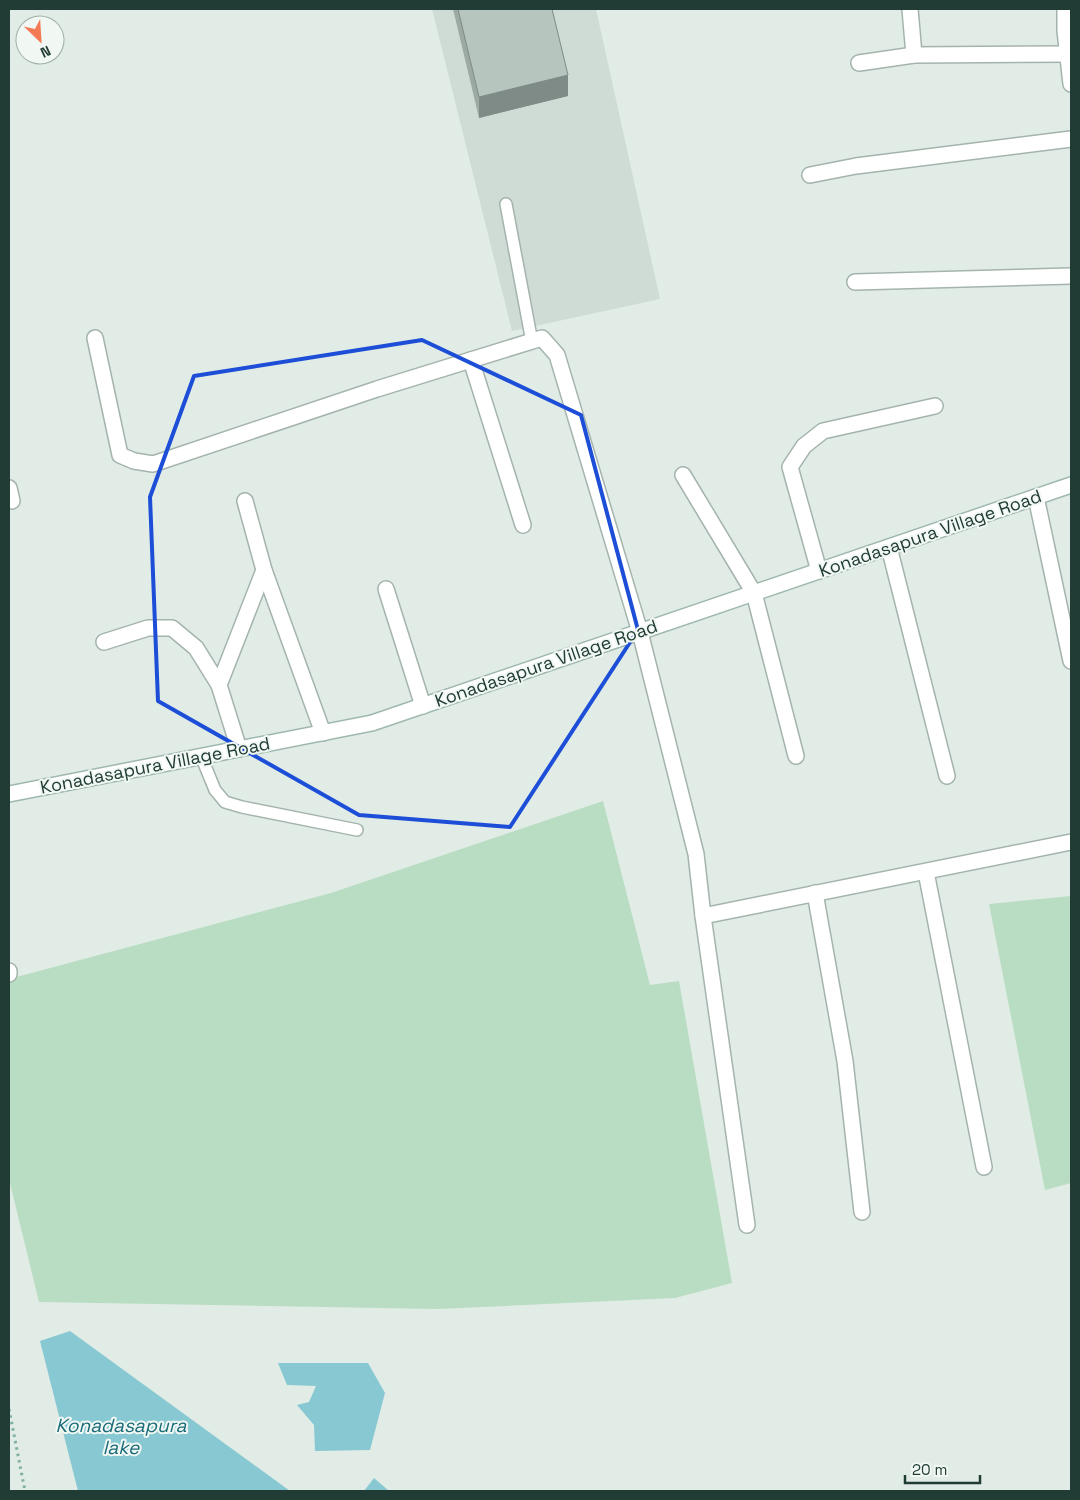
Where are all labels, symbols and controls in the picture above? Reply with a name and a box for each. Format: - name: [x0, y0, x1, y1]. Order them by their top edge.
- north arrow: [15, 15, 65, 65]
- text: N: [37, 42, 54, 62]
- street label: Konadasapura Village Road: [816, 484, 1044, 582]
- street label: Konadasapura Village Road: [432, 614, 660, 712]
- street label: Konadasapura Village Road: [38, 731, 272, 799]
- water label: Konadasapura lake: [56, 1413, 186, 1460]
- scale bar: [905, 1452, 980, 1484]
- text: 20 m: [912, 1460, 947, 1479]

